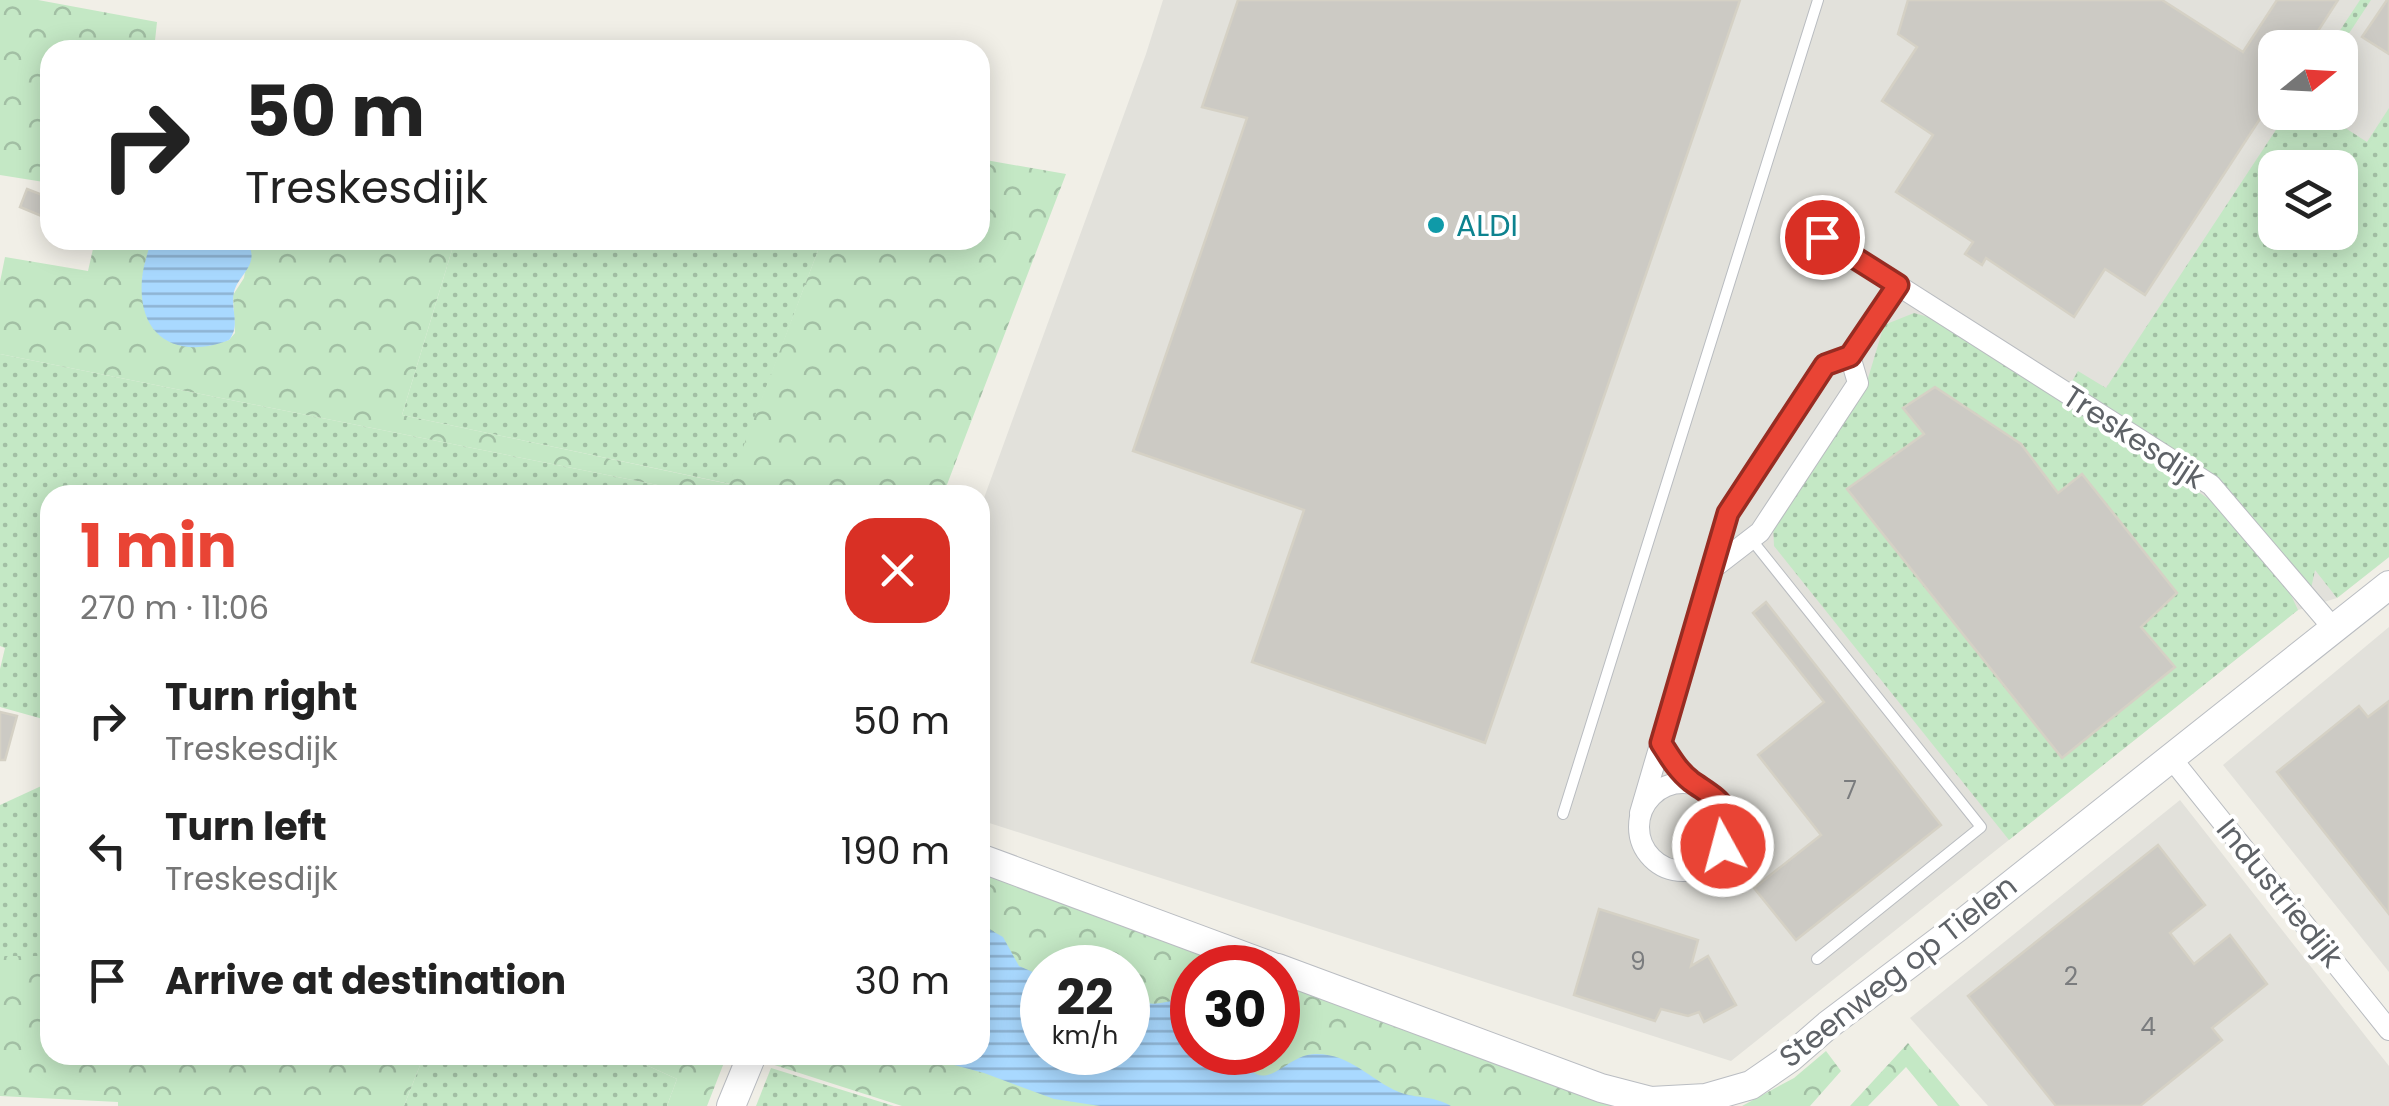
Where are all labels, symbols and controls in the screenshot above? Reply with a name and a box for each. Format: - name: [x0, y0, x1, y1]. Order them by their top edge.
- north arrow: [2258, 30, 2358, 130]
- map controls: [2258, 30, 2358, 250]
- text: 50 m: [245, 62, 425, 161]
- icon: right: [80, 80, 210, 210]
- button: layers: [2258, 150, 2358, 250]
- text: Treskesdijk: [245, 156, 488, 219]
- pin: [1780, 195, 1865, 280]
- place label: ALDI: [1456, 204, 1518, 247]
- icon: arrive: [1795, 210, 1850, 265]
- marker: ALDI: [1425, 214, 1447, 236]
- street label: Treskesdijk: [2054, 375, 2214, 499]
- text: 1 min: [80, 504, 237, 588]
- button: close: [845, 518, 950, 623]
- text: 270 m · 11:06: [80, 585, 269, 630]
- text: Turn right: [165, 670, 357, 723]
- icon: right: [80, 693, 135, 748]
- text: 50 m: [853, 694, 950, 747]
- text: Treskesdijk: [165, 726, 338, 771]
- house number: 7: [1843, 773, 1857, 808]
- position arrow: [1671, 794, 1775, 898]
- text: Turn left: [165, 800, 327, 853]
- street label: Industriedijk: [2207, 809, 2354, 977]
- icon: left: [80, 823, 135, 878]
- text: 190 m: [841, 824, 950, 877]
- text: Treskesdijk: [165, 856, 338, 901]
- street label: Steenweg op Tielen: [1770, 864, 2026, 1078]
- house number: 9: [1630, 944, 1646, 979]
- speed limit sign: 30: [1170, 945, 1300, 1075]
- icon: arrive: [80, 953, 135, 1008]
- text: Arrive at destination: [165, 954, 566, 1007]
- text: 30 m: [854, 954, 950, 1007]
- house number: 2: [2064, 959, 2078, 994]
- text: 22: [1056, 962, 1114, 1033]
- house number: 4: [2140, 1009, 2156, 1044]
- text: km/h: [1052, 1018, 1118, 1053]

